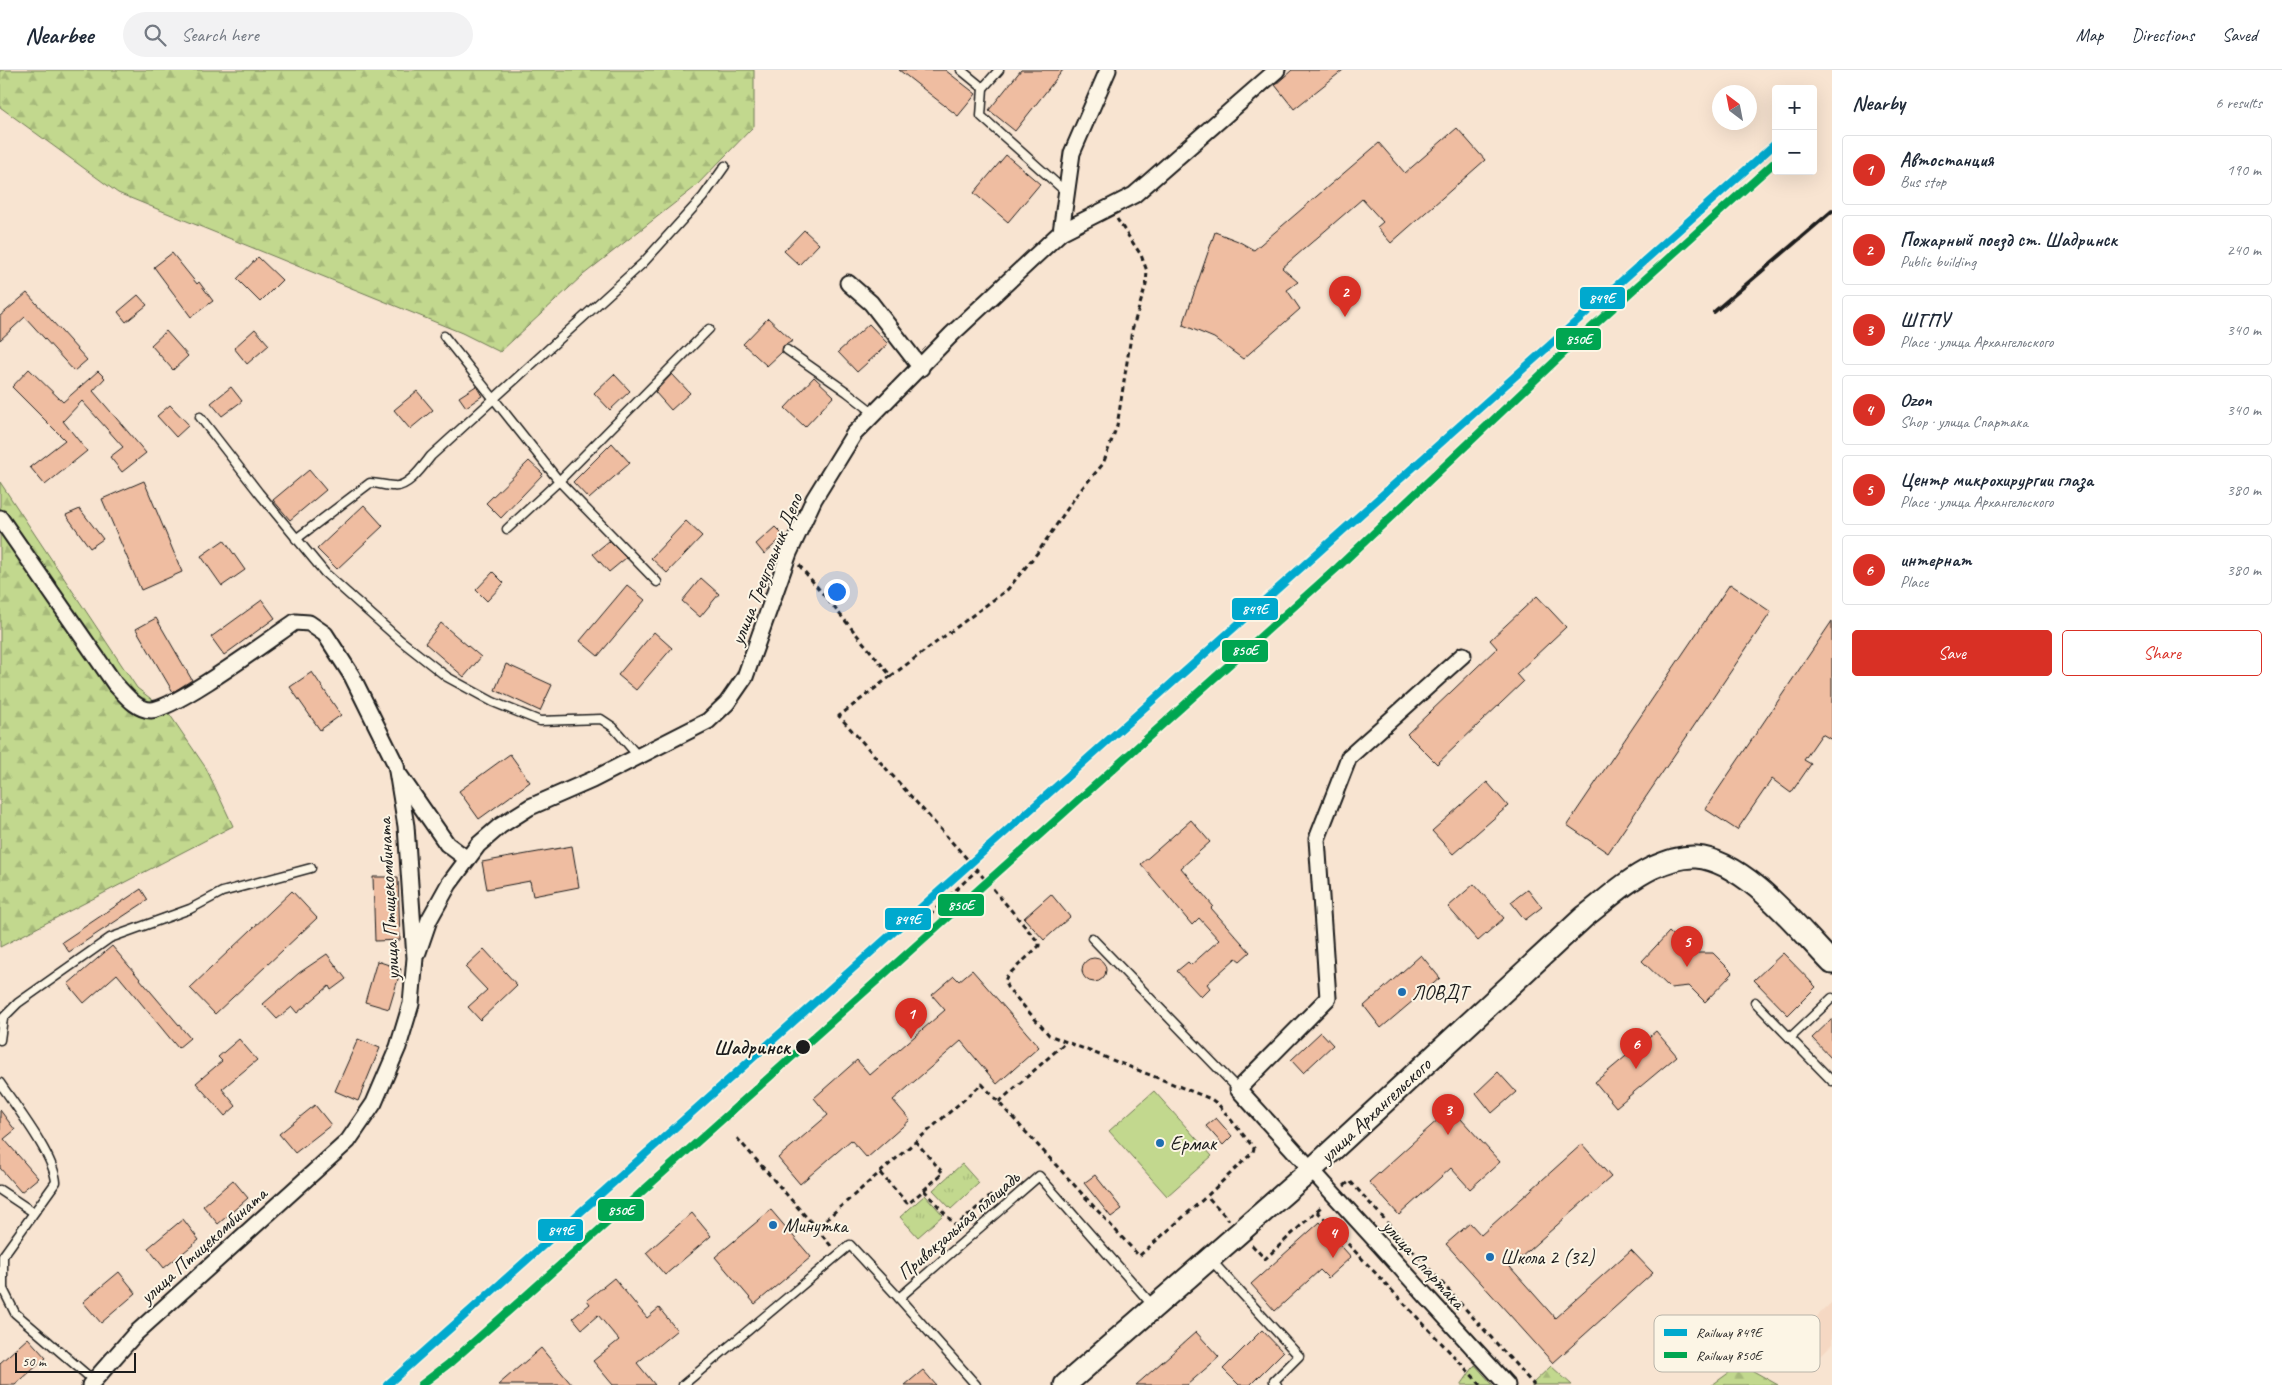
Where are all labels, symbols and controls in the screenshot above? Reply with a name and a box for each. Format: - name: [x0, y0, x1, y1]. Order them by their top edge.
- search box: [123, 12, 473, 57]
- text: Nearbee: [25, 20, 93, 50]
- icon: search: [141, 21, 169, 49]
- text: Search here: [181, 23, 259, 47]
- text: Map: [2076, 24, 2103, 46]
- text: Directions: [2131, 24, 2194, 46]
- text: Saved: [2222, 24, 2257, 46]
- north arrow: [1712, 85, 1757, 130]
- map controls: [1772, 85, 1817, 175]
- button: +: [1772, 85, 1817, 130]
- text: Nearby: [1852, 90, 1905, 116]
- text: 6 results: [2215, 93, 2262, 113]
- button: −: [1772, 130, 1817, 175]
- text: Автостанция: [1900, 148, 1993, 172]
- text: 1: [1865, 160, 1873, 180]
- text: 190 m: [2227, 160, 2261, 180]
- text: Bus stop: [1900, 172, 1946, 192]
- text: Пожарный поезд ст. Шадринск: [1900, 228, 2117, 252]
- text: 2: [1865, 240, 1873, 260]
- text: 240 m: [2227, 240, 2261, 260]
- text: Public building: [1900, 252, 1976, 272]
- pin: 2: [1329, 276, 1361, 317]
- line badge: 849Е: [1579, 286, 1626, 310]
- text: 849Е: [1589, 290, 1617, 307]
- text: ШГПУ: [1900, 308, 1950, 332]
- text: 3: [1865, 320, 1873, 340]
- text: 340 m: [2227, 320, 2261, 340]
- line badge: 850Е: [1555, 327, 1602, 351]
- text: 850Е: [1566, 331, 1594, 348]
- text: Place · улица Архангельского: [1900, 332, 2053, 352]
- text: Ozon: [1900, 388, 1932, 412]
- text: 4: [1865, 400, 1873, 420]
- text: 340 m: [2227, 400, 2261, 420]
- text: Shop · улица Спартака: [1900, 412, 2028, 432]
- text: Центр микрохирургии глаза: [1900, 468, 2093, 492]
- text: 5: [1866, 480, 1872, 500]
- text: 380 m: [2227, 480, 2261, 500]
- street label: улица Треугольник Депо: [724, 489, 809, 649]
- text: Place · улица Архангельского: [1900, 492, 2053, 512]
- text: интернат: [1900, 548, 1972, 572]
- text: 6: [1865, 560, 1873, 580]
- text: 380 m: [2227, 560, 2261, 580]
- text: Place: [1900, 572, 1928, 592]
- your location: [824, 579, 850, 605]
- line badge: 849Е: [1231, 597, 1279, 621]
- text: 849Е: [1242, 601, 1270, 618]
- button: Save: [1852, 630, 2052, 676]
- button: Share: [2062, 630, 2262, 676]
- line badge: 850Е: [1221, 639, 1269, 663]
- text: 850Е: [1232, 642, 1260, 659]
- street label: улица Птицекомбината: [372, 815, 405, 982]
- line badge: 850Е: [937, 893, 985, 917]
- text: 850Е: [948, 897, 976, 914]
- line badge: 849Е: [884, 907, 932, 931]
- text: 849Е: [895, 911, 923, 928]
- pin: 5: [1671, 926, 1703, 967]
- place label: ЛОВДТ: [1412, 980, 1471, 1005]
- marker: ЛОВДТ: [1396, 986, 1408, 998]
- pin: 1: [895, 998, 927, 1039]
- pin: 6: [1620, 1028, 1652, 1069]
- place label: Шадринск: [714, 1035, 792, 1060]
- marker: Шадринск: [794, 1038, 812, 1056]
- street label: улица Архангельского: [1314, 1052, 1437, 1169]
- pin: 3: [1432, 1094, 1464, 1135]
- place label: Ермак: [1170, 1131, 1218, 1156]
- marker: Ермак: [1154, 1137, 1166, 1149]
- street label: Привокзальная площадь: [892, 1164, 1027, 1286]
- street label: улица Птицекомбината: [134, 1181, 273, 1310]
- line badge: 850Е: [597, 1198, 645, 1222]
- text: 850Е: [608, 1202, 636, 1219]
- place label: Минутка: [783, 1213, 849, 1238]
- street label: улица Спартака: [1376, 1213, 1472, 1316]
- pin: 4: [1317, 1217, 1349, 1258]
- line badge: 849Е: [537, 1218, 584, 1242]
- marker: Минутка: [767, 1219, 779, 1231]
- text: 849Е: [548, 1222, 576, 1239]
- place label: Школа 2 (32): [1500, 1245, 1595, 1270]
- marker: Школа 2 (32): [1484, 1251, 1496, 1263]
- legend: [1654, 1315, 1820, 1372]
- text: Railway 849Е: [1696, 1324, 1764, 1341]
- text: Railway 850Е: [1696, 1347, 1764, 1364]
- scale bar: [15, 1350, 136, 1373]
- text: 50 m: [22, 1353, 46, 1370]

